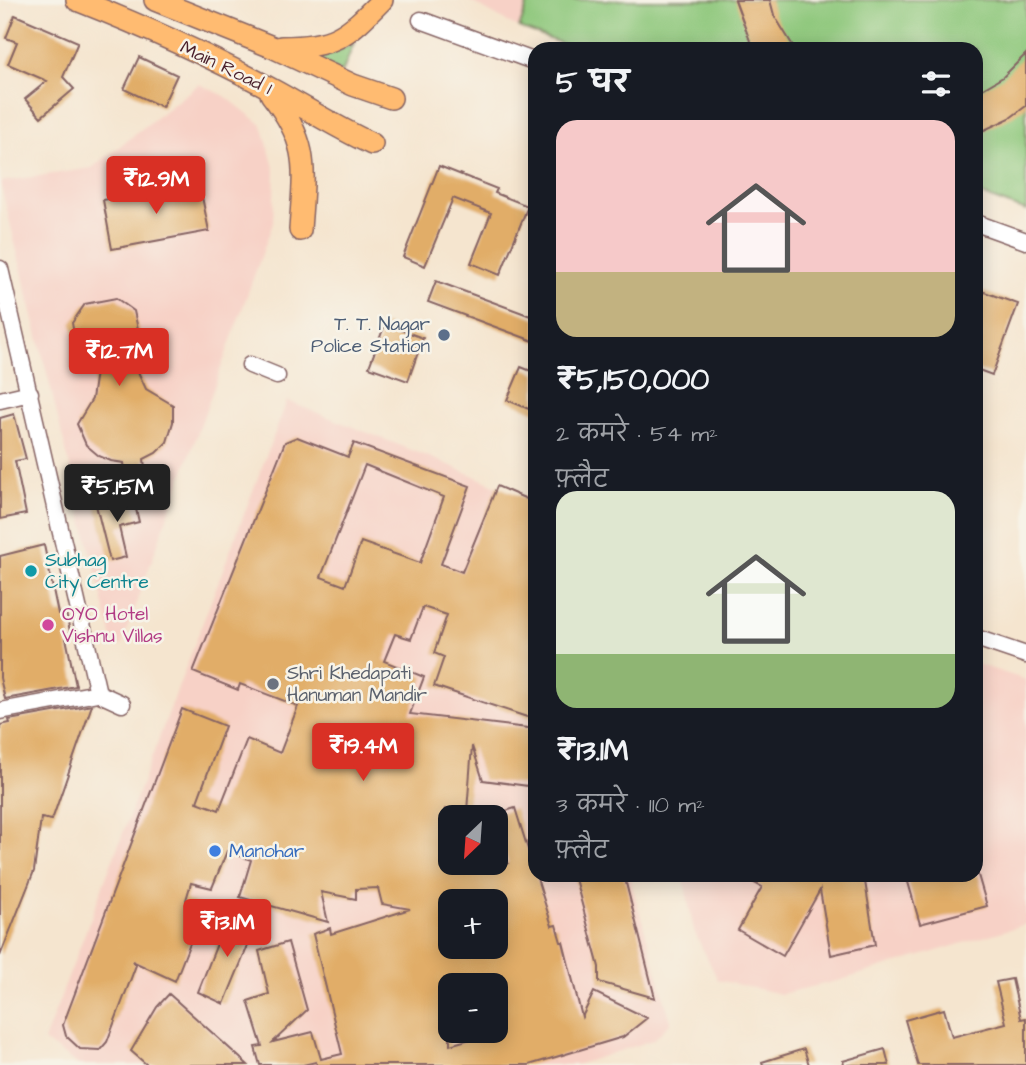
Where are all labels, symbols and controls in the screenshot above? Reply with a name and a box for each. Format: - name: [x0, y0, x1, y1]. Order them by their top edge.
- street label: Main Road 1: [176, 34, 277, 102]
- text: 5 घर: [556, 62, 629, 104]
- icon: filters: [917, 65, 955, 103]
- pin: ₹12.9M: [99, 156, 213, 216]
- text: ₹12.9M: [122, 163, 190, 195]
- icon: home: [693, 165, 819, 291]
- place label: T. T. Nagar Police Station: [311, 311, 431, 360]
- marker: T. T. Nagar Police Station: [436, 327, 452, 343]
- pin: ₹12.7M: [62, 328, 176, 388]
- text: ₹12.7M: [85, 335, 153, 367]
- text: ₹5,150,000: [556, 359, 709, 401]
- text: 2 कमरे · 54 m²: [556, 418, 718, 450]
- pin: ₹5.15M: [60, 464, 174, 524]
- text: फ़्लैट: [556, 464, 608, 496]
- text: ₹5.15M: [80, 471, 154, 503]
- icon: home: [693, 536, 819, 662]
- place label: Subhag City Centre: [45, 547, 149, 597]
- marker: Subhag City Centre: [23, 563, 39, 579]
- place label: OYO Hotel Vishnu Villas: [62, 601, 162, 650]
- marker: OYO Hotel Vishnu Villas: [40, 617, 56, 633]
- place label: Shri Khedapati Hanuman Mandir: [287, 660, 427, 709]
- marker: Shri Khedapati Hanuman Mandir: [265, 676, 281, 692]
- pin: ₹19.4M: [306, 724, 420, 783]
- text: ₹19.4M: [328, 730, 398, 762]
- text: ₹13.1M: [556, 730, 629, 772]
- text: 3 कमरे · 110 m²: [556, 789, 705, 821]
- north arrow: [438, 805, 508, 875]
- map controls: [438, 805, 508, 1043]
- text: फ़्लैट: [556, 835, 608, 867]
- place label: Manohar: [229, 838, 305, 865]
- marker: Manohar: [207, 843, 223, 859]
- button: +: [438, 889, 508, 959]
- pin: ₹13.1M: [170, 900, 284, 959]
- text: ₹13.1M: [199, 906, 255, 938]
- button: −: [438, 973, 508, 1043]

